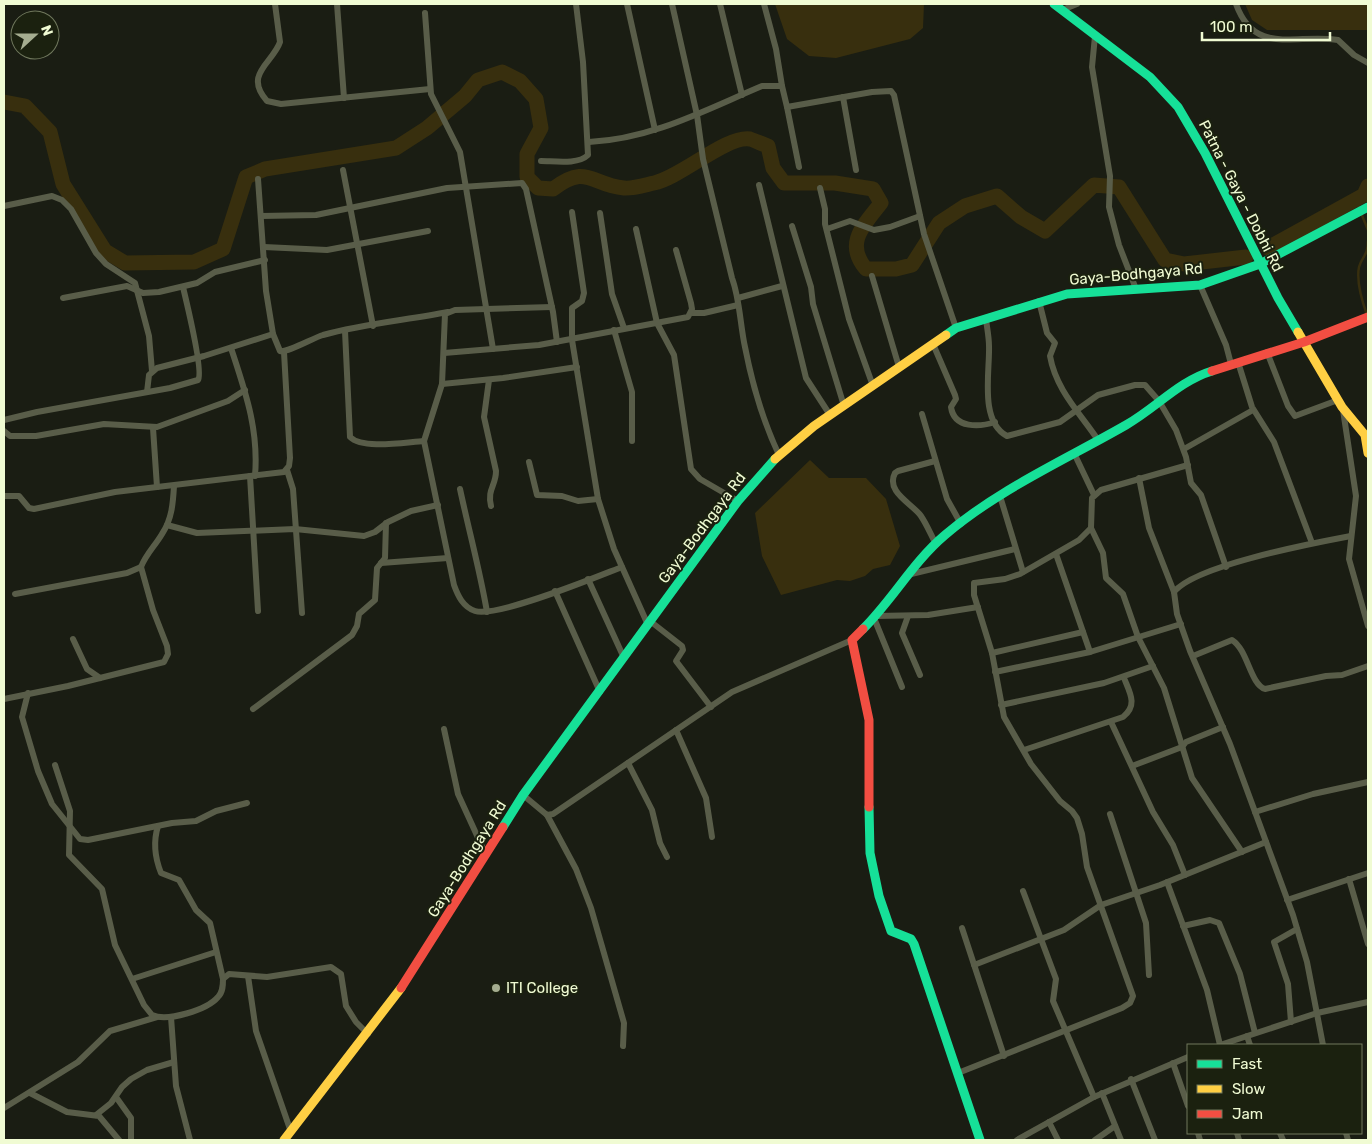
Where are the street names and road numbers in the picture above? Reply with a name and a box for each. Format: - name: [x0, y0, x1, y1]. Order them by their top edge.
- street label: Patna - Gaya - Dobhi Rd: [1195, 117, 1287, 275]
- street label: Gaya-Bodhgaya Rd: [1068, 259, 1204, 289]
- street label: Gaya-Bodhgaya Rd: [654, 469, 750, 587]
- street label: Gaya-Bodhgaya Rd: [424, 797, 510, 921]

